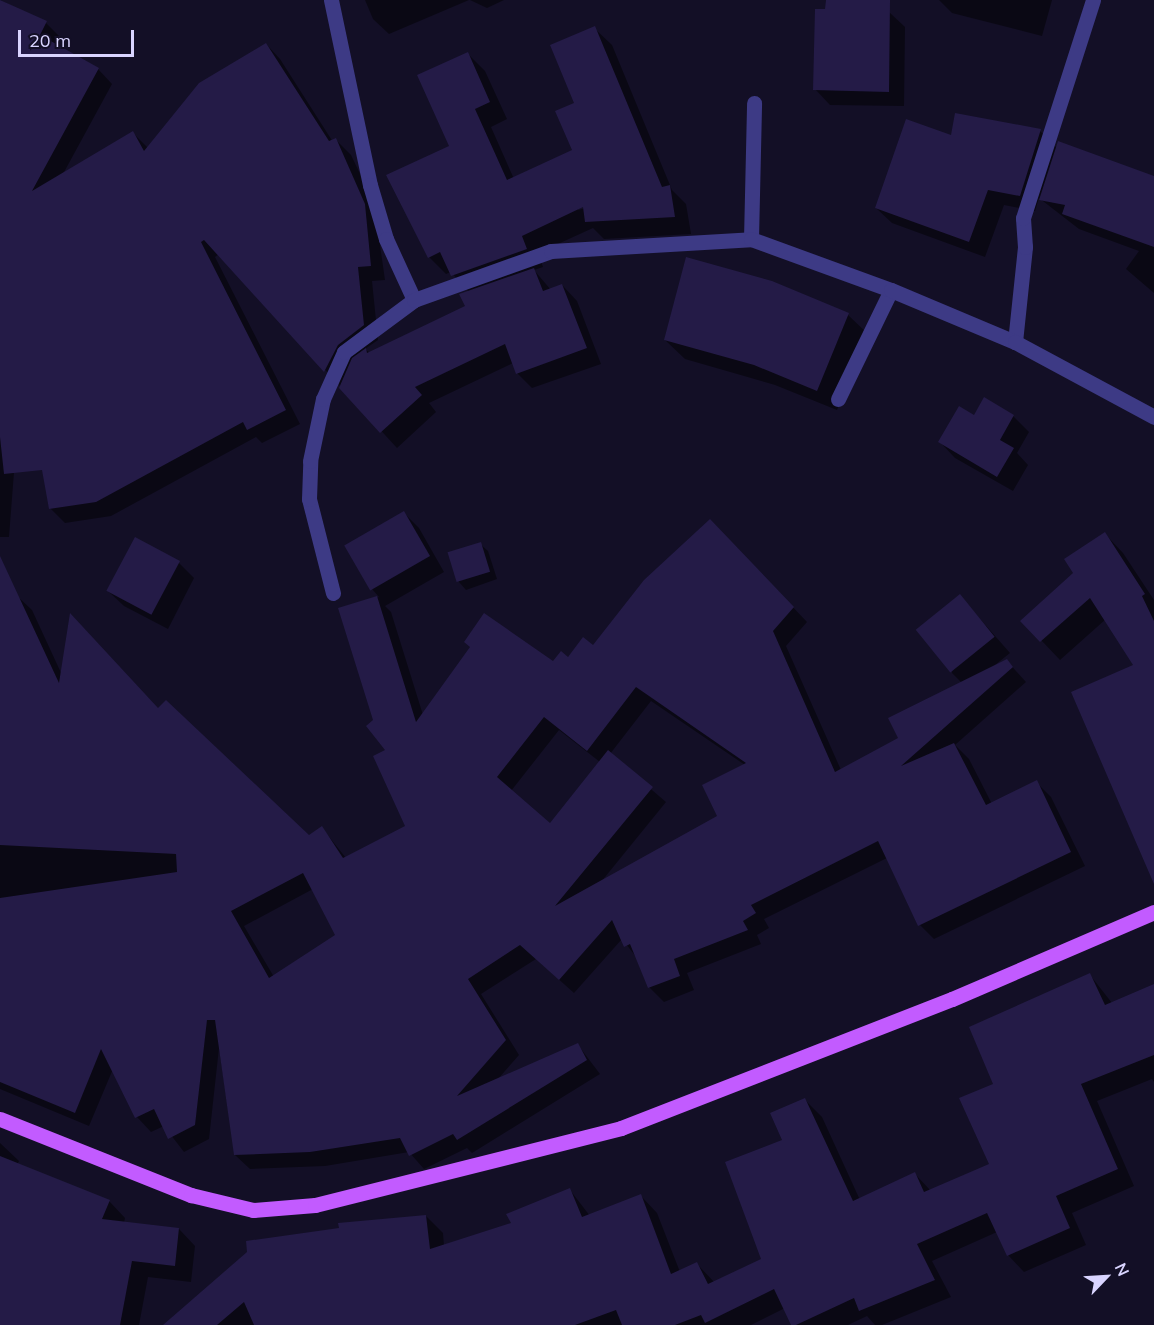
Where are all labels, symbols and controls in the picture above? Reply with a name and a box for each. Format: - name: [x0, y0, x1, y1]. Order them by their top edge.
- scale bar: [21, 18, 136, 56]
- text: 20 m: [29, 29, 71, 52]
- north arrow: [1076, 1247, 1136, 1307]
- text: N: [1111, 1260, 1134, 1279]

